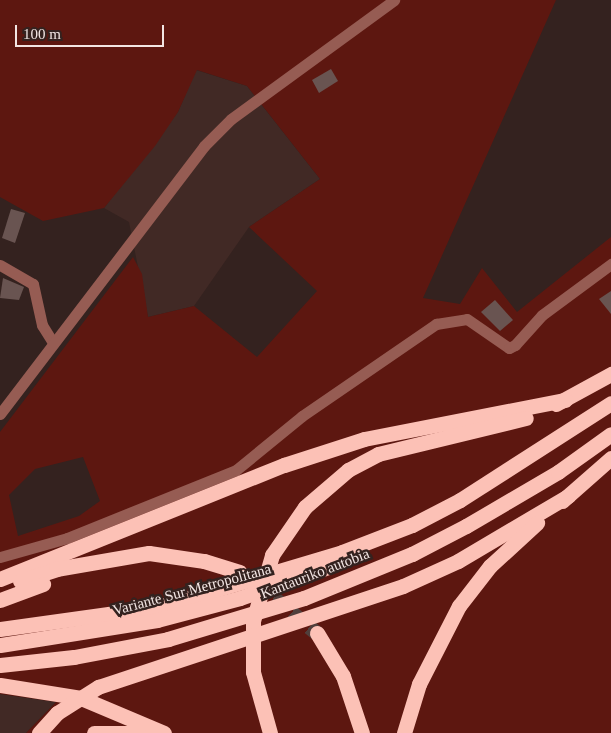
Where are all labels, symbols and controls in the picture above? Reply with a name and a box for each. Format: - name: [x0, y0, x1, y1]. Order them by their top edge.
- scale bar: [18, 15, 166, 47]
- text: 100 m: [23, 26, 61, 42]
- street label: Kantauriko autobia: [258, 545, 372, 603]
- street label: Variante Sur Metropolitana: [111, 560, 273, 620]

